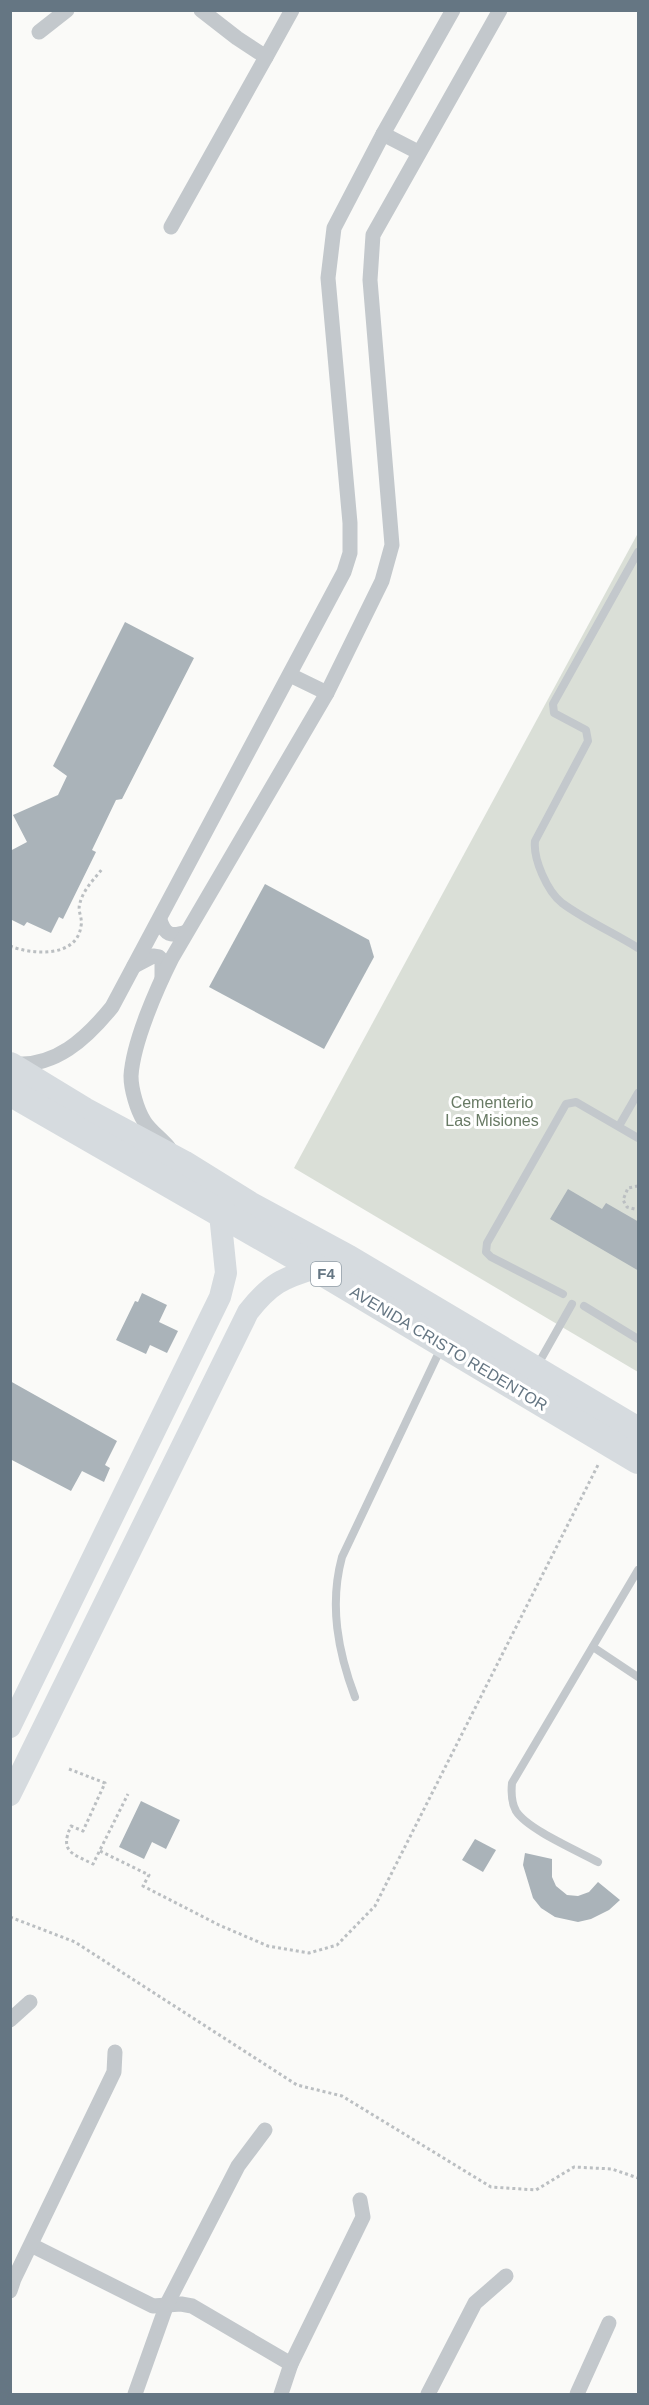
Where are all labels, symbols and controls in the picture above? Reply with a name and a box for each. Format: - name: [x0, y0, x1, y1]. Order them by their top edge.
- park label: Cementerio Las Misiones: [445, 1094, 539, 1129]
- road number: F4: [311, 1262, 341, 1286]
- street label: AVENIDA CRISTO REDENTOR: [347, 1283, 550, 1414]

